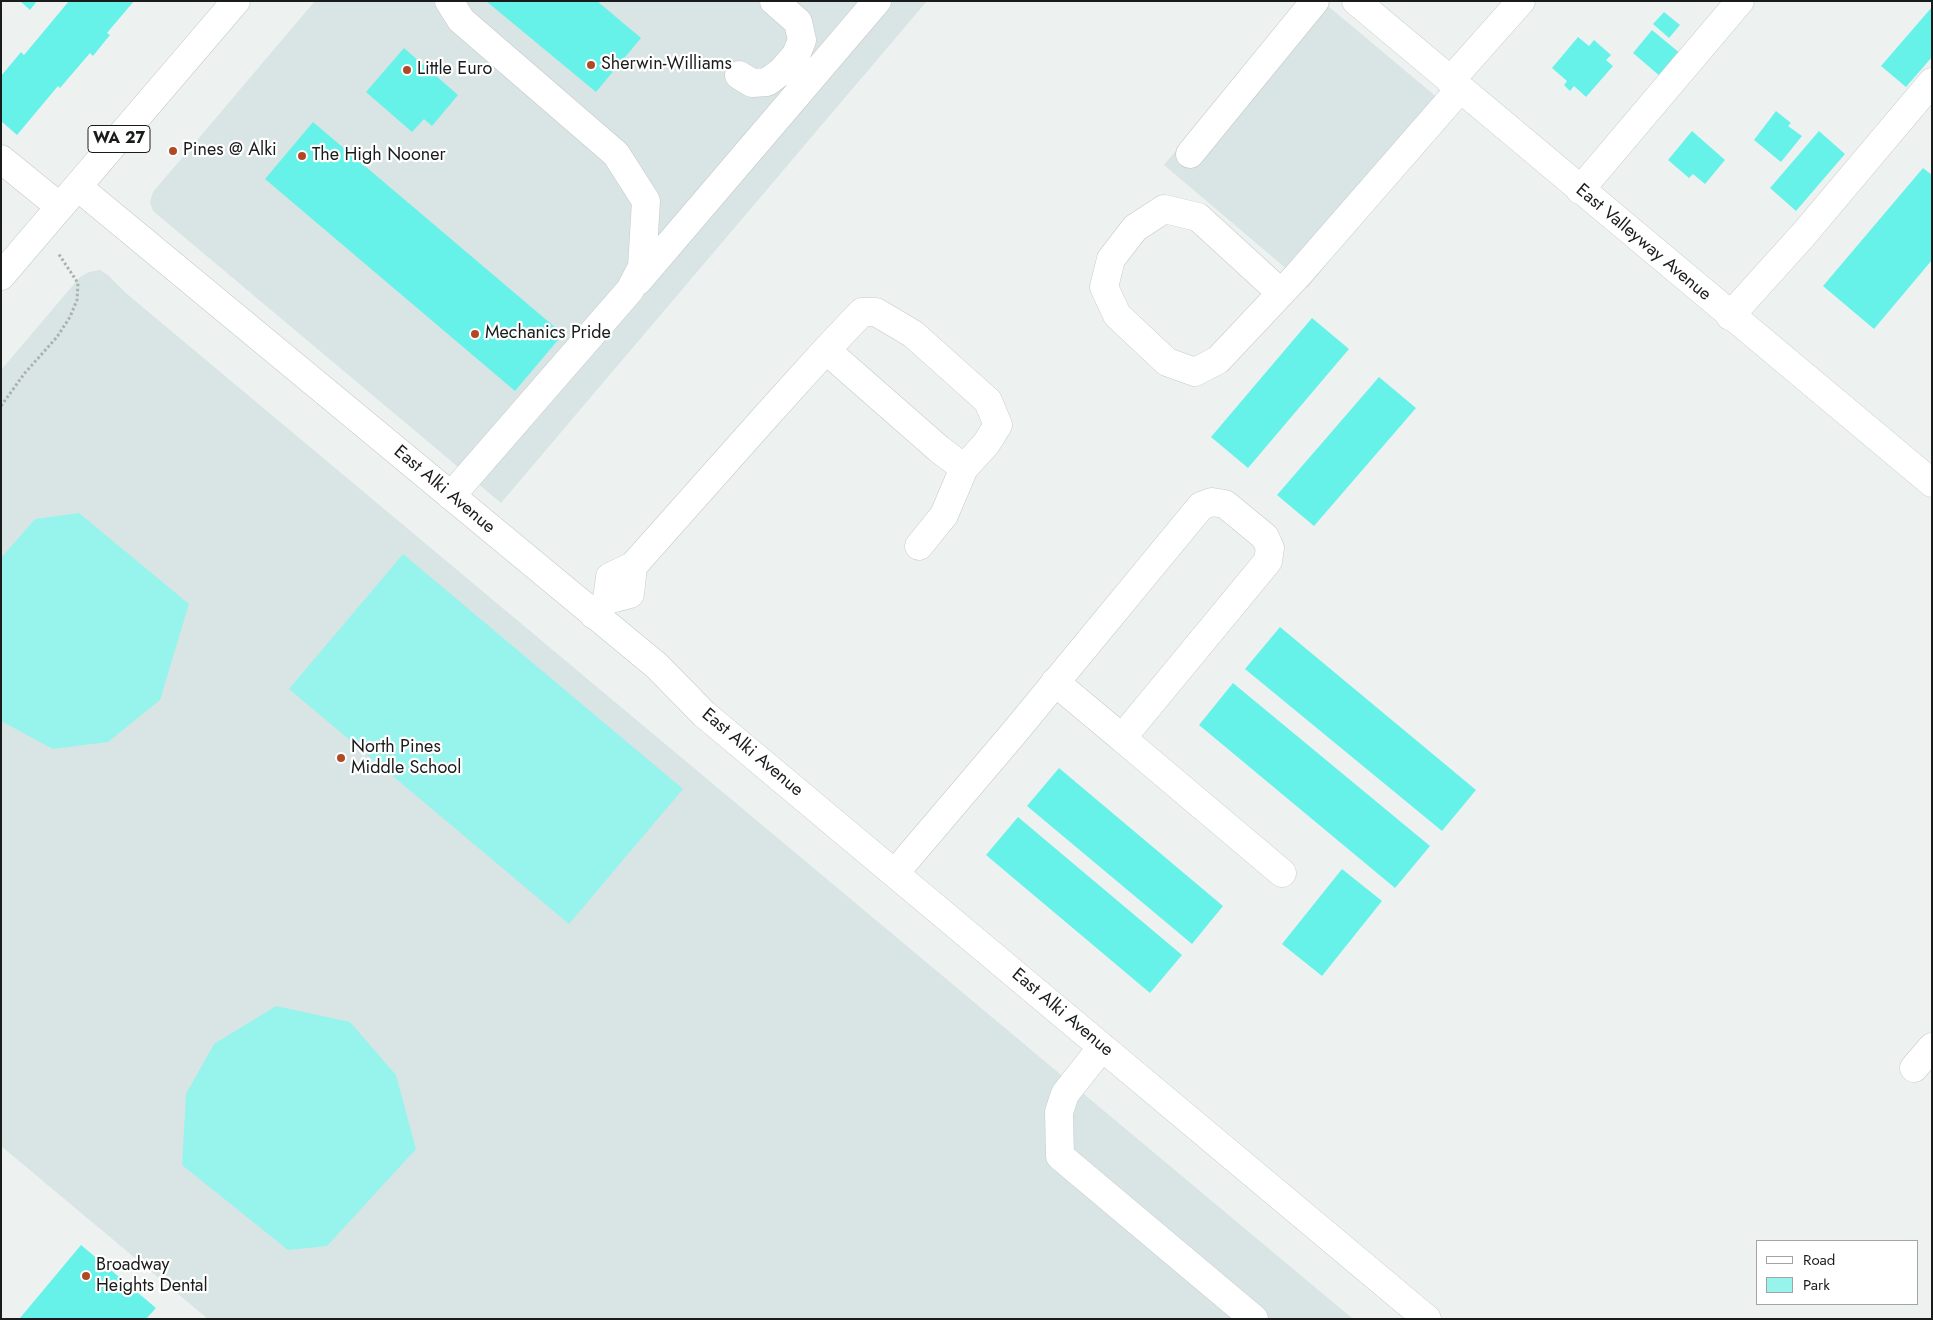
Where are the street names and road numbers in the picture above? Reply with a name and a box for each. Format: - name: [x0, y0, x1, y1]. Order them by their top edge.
- road number: WA 27: [88, 126, 150, 152]
- street label: East Valleyway Avenue: [1571, 180, 1715, 306]
- street label: East Alki Avenue: [389, 441, 499, 539]
- street label: East Alki Avenue: [697, 704, 807, 802]
- street label: East Alki Avenue: [1007, 964, 1117, 1062]

